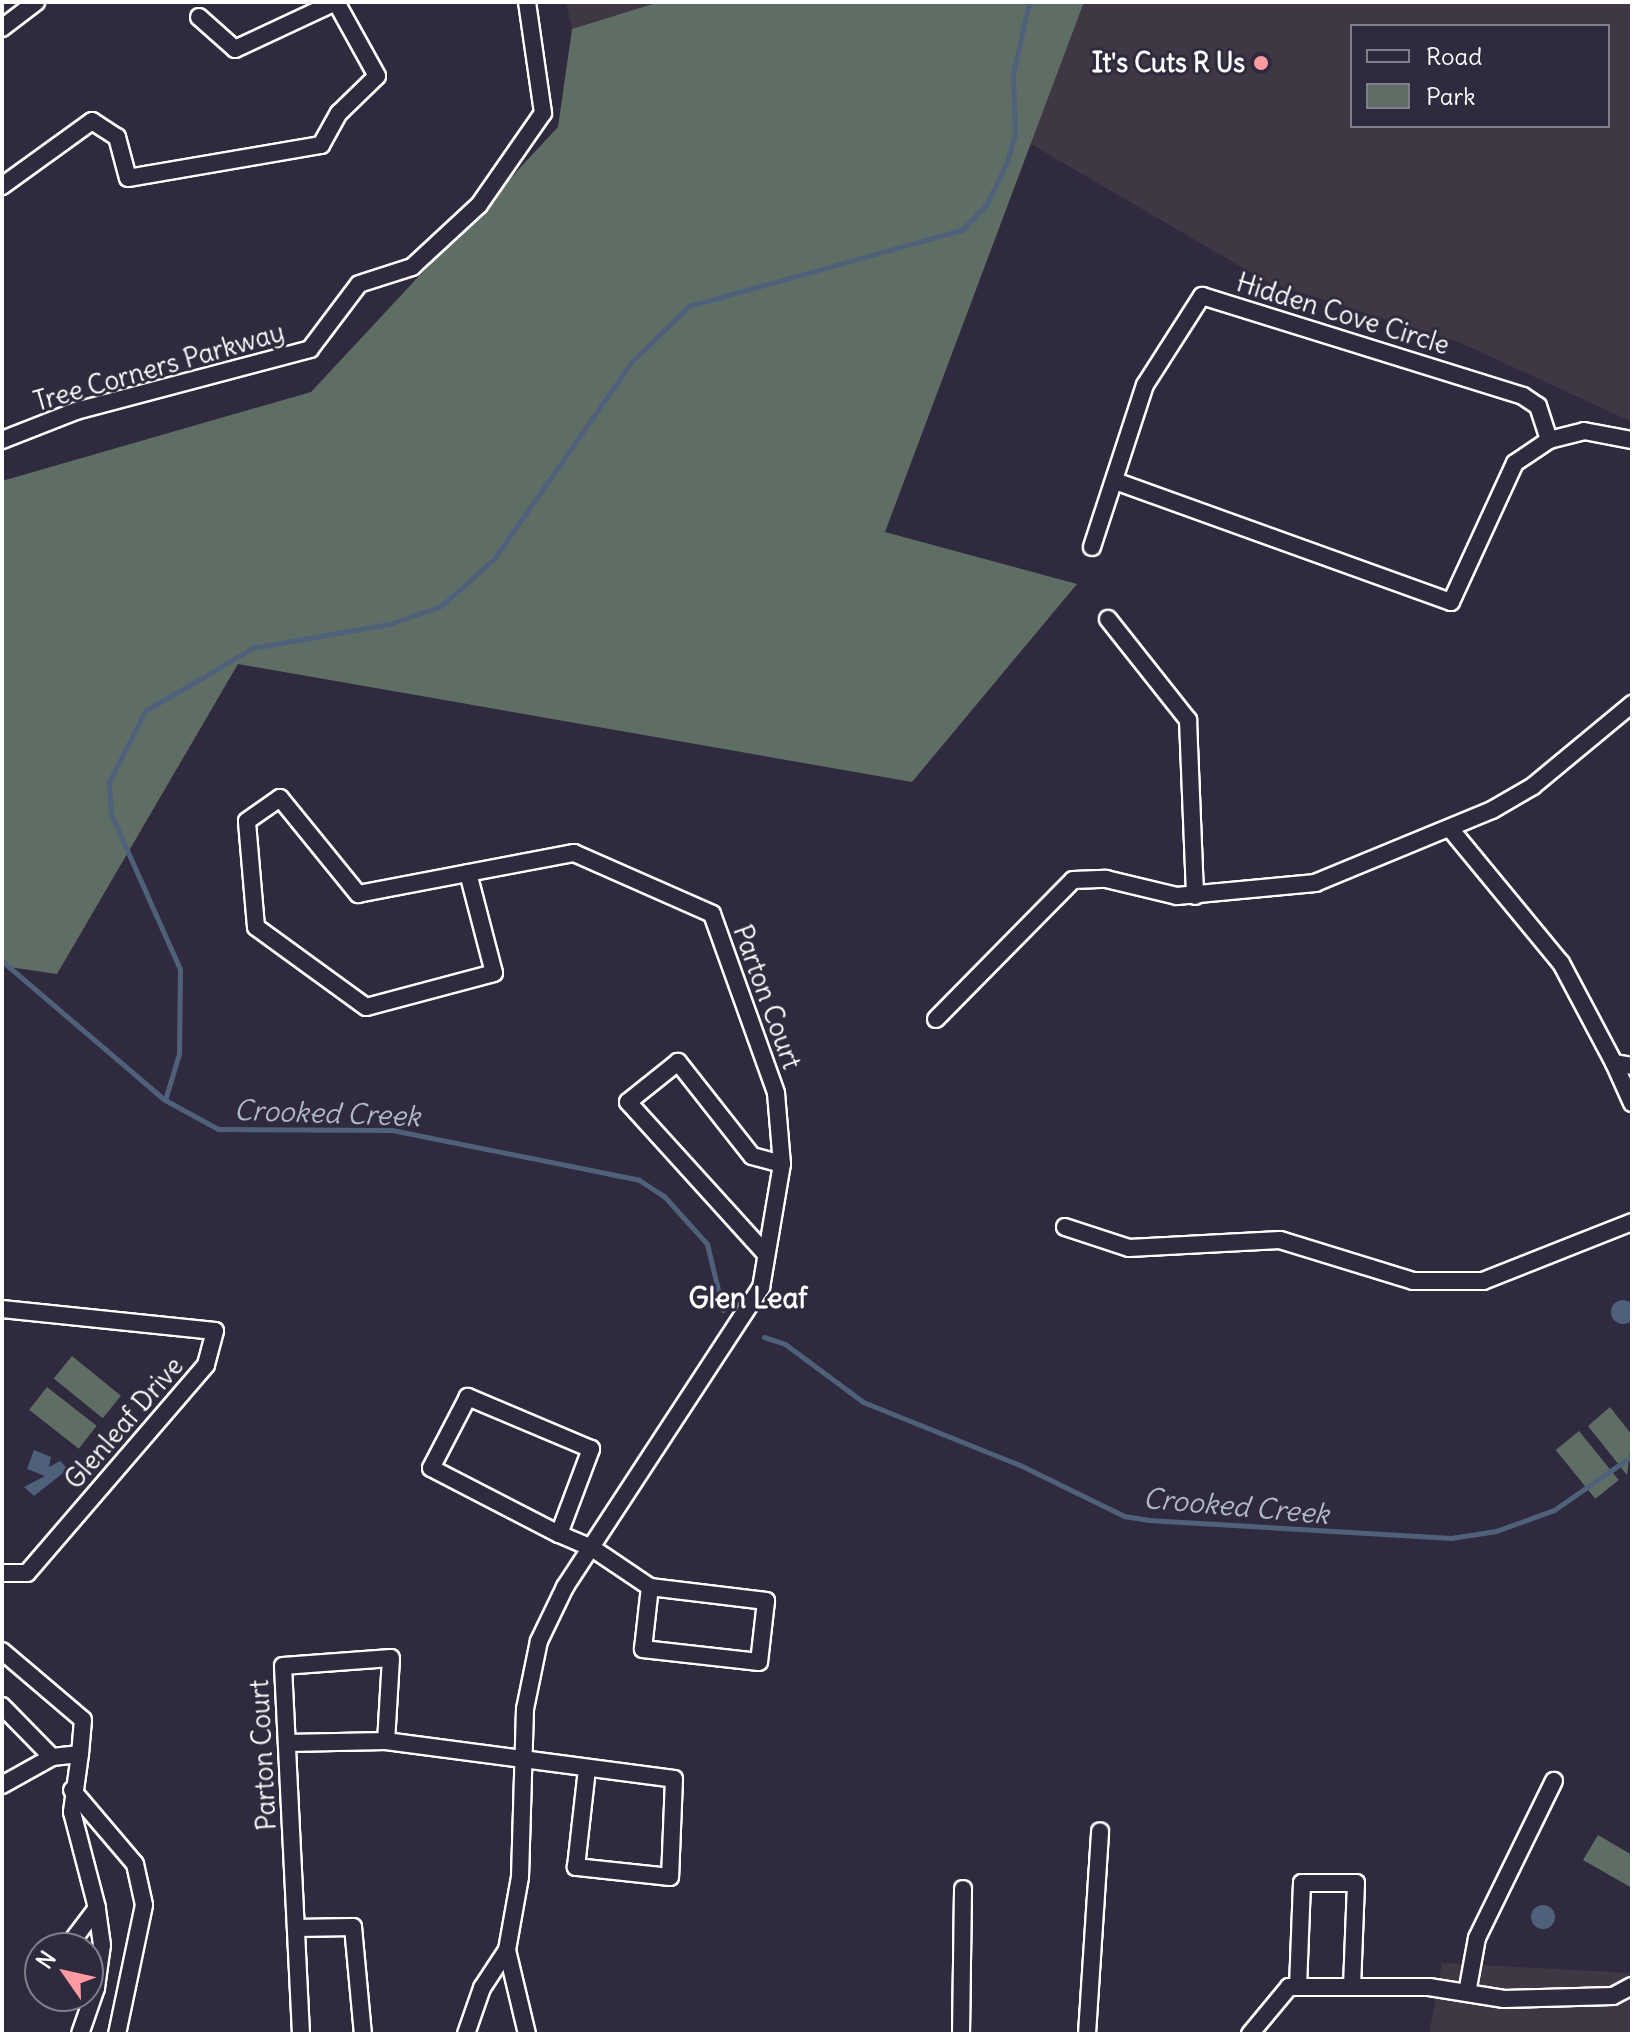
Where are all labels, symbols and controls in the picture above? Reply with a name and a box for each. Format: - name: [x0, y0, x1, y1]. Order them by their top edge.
- legend: [1350, 24, 1610, 128]
- text: Road: [1426, 41, 1482, 71]
- place label: It's Cuts R Us: [1092, 47, 1245, 79]
- marker: It's Cuts R Us: [1252, 54, 1270, 72]
- text: Park: [1426, 81, 1476, 111]
- street label: Hidden Cove Circle: [1233, 267, 1453, 361]
- street label: Tree Corners Parkway: [30, 316, 288, 418]
- street label: Parton Court: [727, 921, 807, 1073]
- water label: Crooked Creek: [233, 1093, 421, 1133]
- district label: Glen Leaf: [688, 1281, 808, 1315]
- street label: Glenleaf Drive: [58, 1351, 190, 1495]
- water label: Crooked Creek: [1142, 1481, 1330, 1531]
- street label: Parton Court: [243, 1679, 283, 1831]
- north arrow: [24, 1932, 104, 2012]
- text: N: [30, 1946, 62, 1974]

